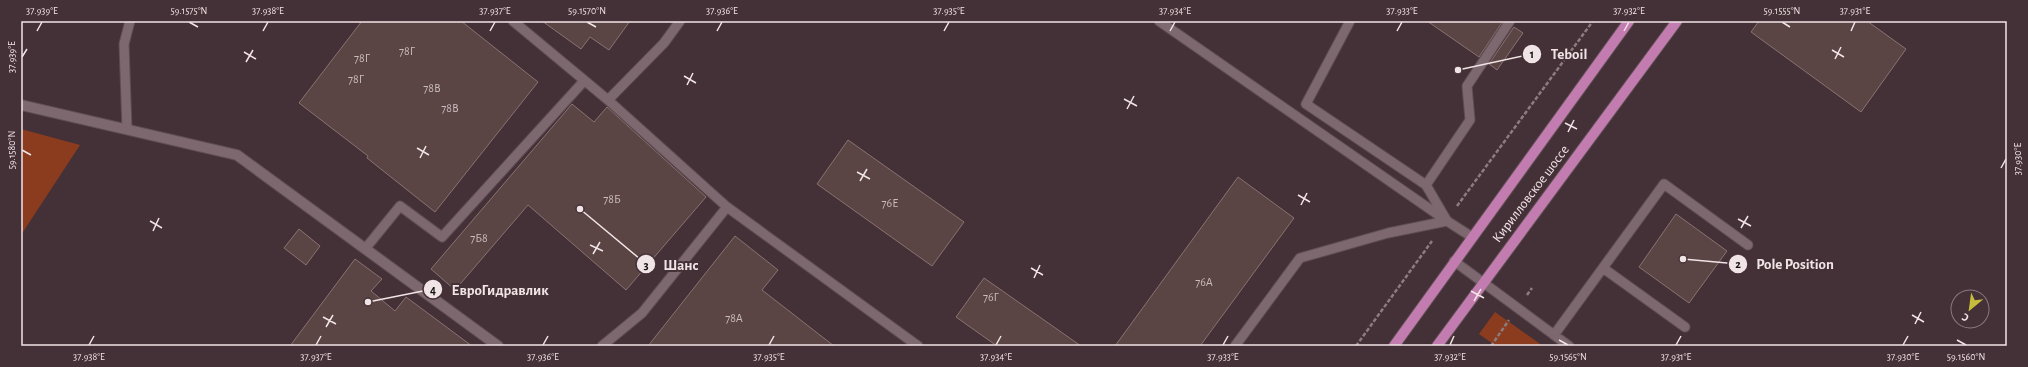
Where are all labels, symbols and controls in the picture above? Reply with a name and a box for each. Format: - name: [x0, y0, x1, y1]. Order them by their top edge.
- text: 37.939°E: [26, 6, 58, 16]
- text: 59.1575°N: [171, 6, 207, 16]
- text: 37.938°E: [252, 6, 284, 16]
- text: 37.937°E: [479, 6, 511, 16]
- text: 59.1570°N: [568, 6, 606, 16]
- text: 37.936°E: [706, 6, 738, 16]
- text: 37.935°E: [933, 6, 965, 16]
- text: 37.934°E: [1159, 6, 1191, 16]
- text: 37.933°E: [1386, 6, 1418, 16]
- text: 37.932°E: [1613, 6, 1645, 16]
- text: 59.1555°N: [1764, 6, 1800, 16]
- text: 37.931°E: [1840, 6, 1870, 16]
- callout: Teboil: [1522, 40, 1595, 67]
- text: 37.939°E: [7, 41, 17, 73]
- house number: 78Г: [399, 45, 416, 57]
- text: Teboil: [1551, 47, 1587, 62]
- text: 1: [1530, 48, 1534, 60]
- house number: 78Г: [354, 52, 371, 64]
- house number: 78Г: [348, 73, 365, 85]
- house number: 78В: [423, 82, 441, 94]
- house number: 78В: [441, 102, 459, 114]
- text: 59.1580°N: [7, 131, 17, 169]
- street label: Кирилловское шоссе: [1490, 143, 1572, 245]
- text: 37.930°E: [2013, 143, 2023, 175]
- house number: 78Б: [603, 193, 621, 205]
- house number: 76Е: [882, 197, 898, 209]
- house number: 7Б8: [470, 232, 488, 244]
- callout: Шанс: [636, 251, 707, 278]
- callout: Pole Position: [1728, 251, 1842, 278]
- text: Pole Position: [1756, 257, 1834, 272]
- text: Шанс: [663, 258, 699, 273]
- text: 2: [1735, 258, 1741, 270]
- text: 3: [643, 259, 649, 271]
- callout: ЕвроГидравлик: [423, 276, 557, 303]
- house number: 76А: [1195, 276, 1213, 288]
- text: ЕвроГидравлик: [451, 283, 549, 298]
- text: 4: [430, 284, 436, 296]
- north arrow: [1950, 289, 1990, 329]
- house number: 76Г: [983, 291, 1000, 303]
- text: С: [1960, 311, 1971, 324]
- house number: 78А: [725, 312, 743, 324]
- text: 37.938°E: [73, 352, 105, 362]
- text: 37.937°E: [300, 352, 332, 362]
- text: 37.936°E: [527, 352, 559, 362]
- text: 37.935°E: [753, 352, 785, 362]
- text: 37.934°E: [980, 352, 1012, 362]
- text: 37.933°E: [1207, 352, 1239, 362]
- text: 37.932°E: [1434, 352, 1466, 362]
- text: 59.1565°N: [1549, 352, 1587, 362]
- text: 37.931°E: [1661, 352, 1691, 362]
- text: 37.930°E: [1887, 352, 1919, 362]
- text: 59.1560°N: [1947, 352, 1985, 362]

